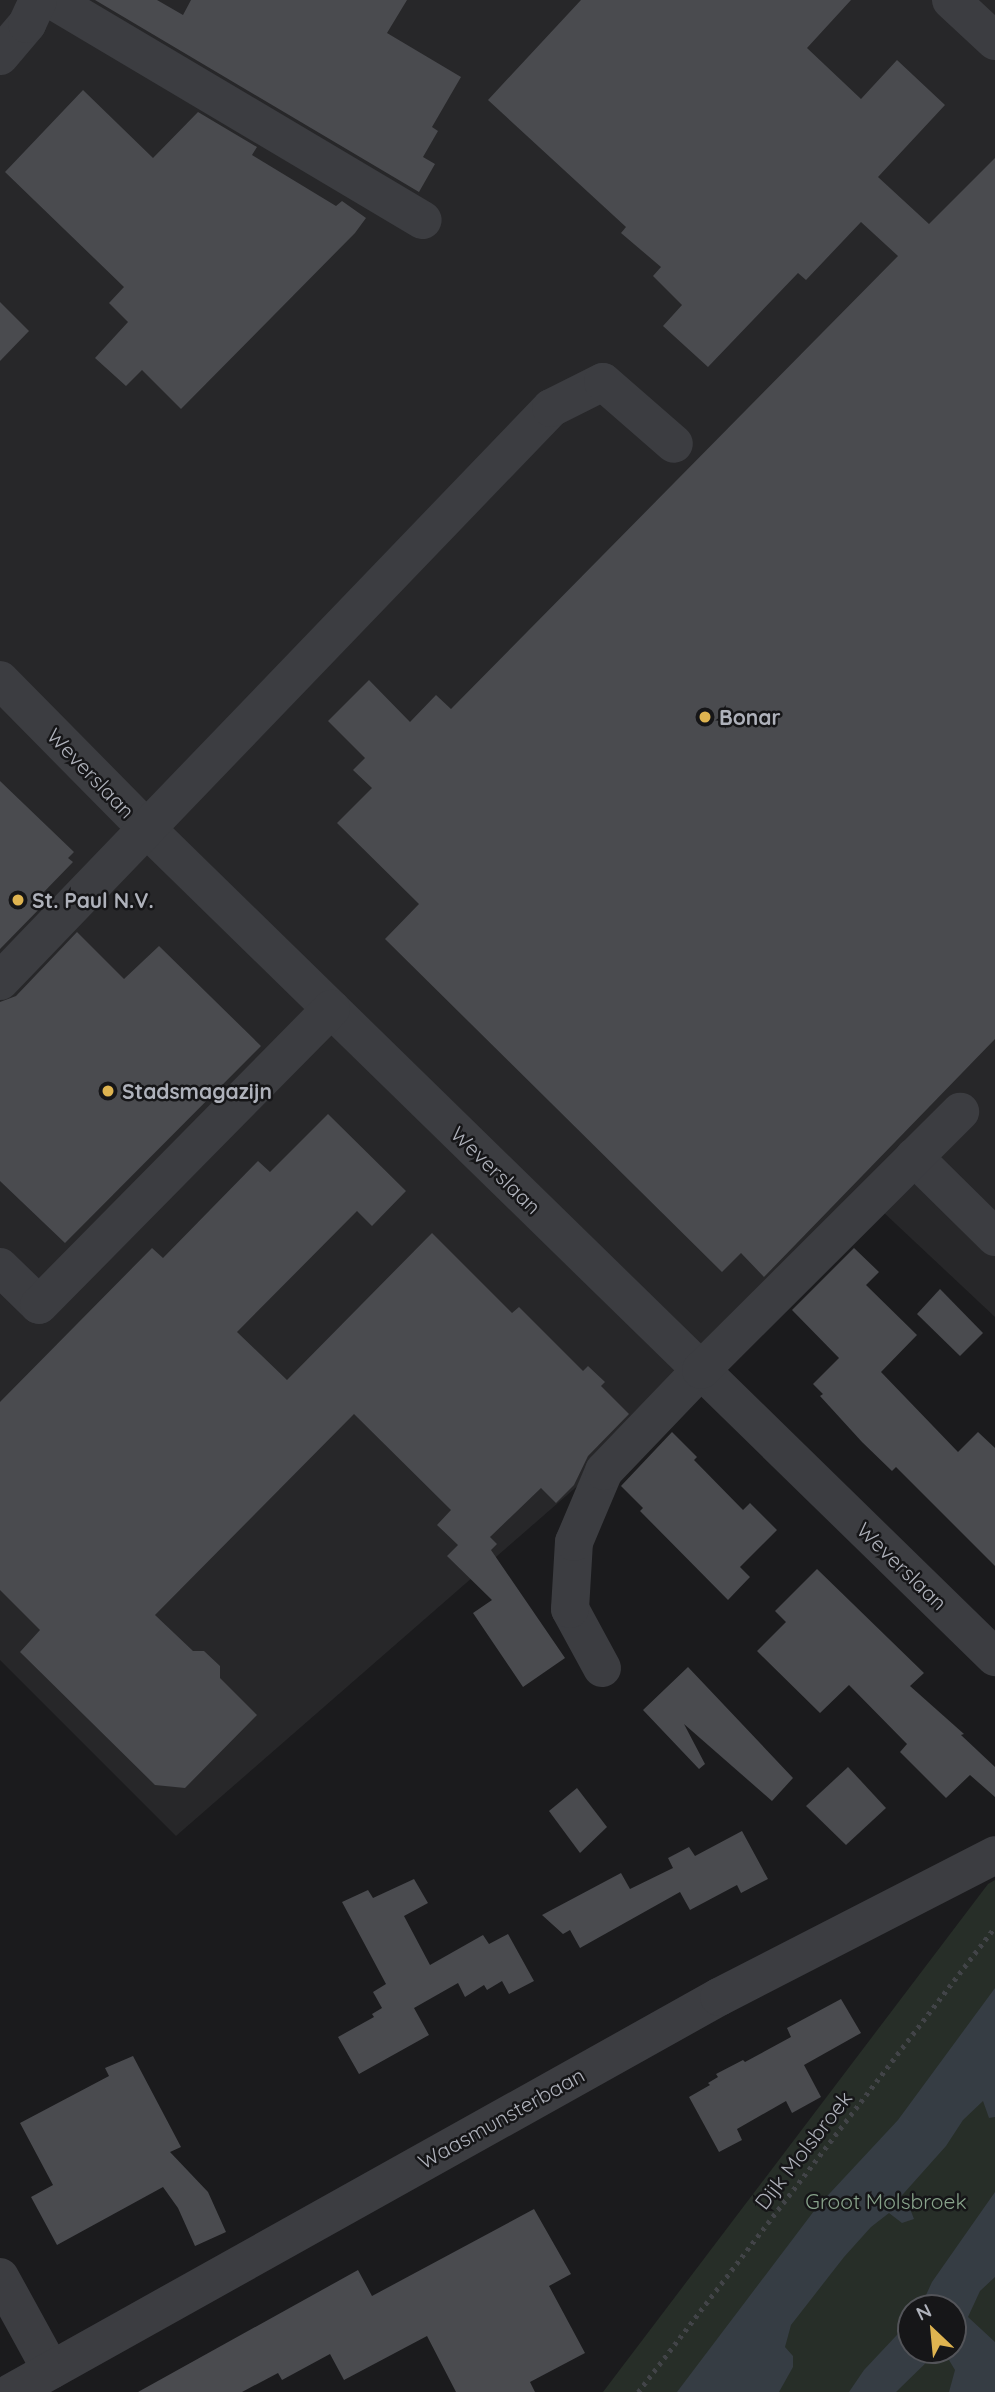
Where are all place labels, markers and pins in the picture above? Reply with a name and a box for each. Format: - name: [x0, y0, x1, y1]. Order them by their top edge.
- place label: Bonar: [719, 704, 781, 730]
- marker: Bonar: [697, 709, 713, 725]
- place label: St. Paul N.V.: [32, 887, 154, 913]
- marker: St. Paul N.V.: [10, 892, 26, 908]
- place label: Stadsmagazijn: [122, 1078, 272, 1104]
- marker: Stadsmagazijn: [100, 1083, 116, 1099]

